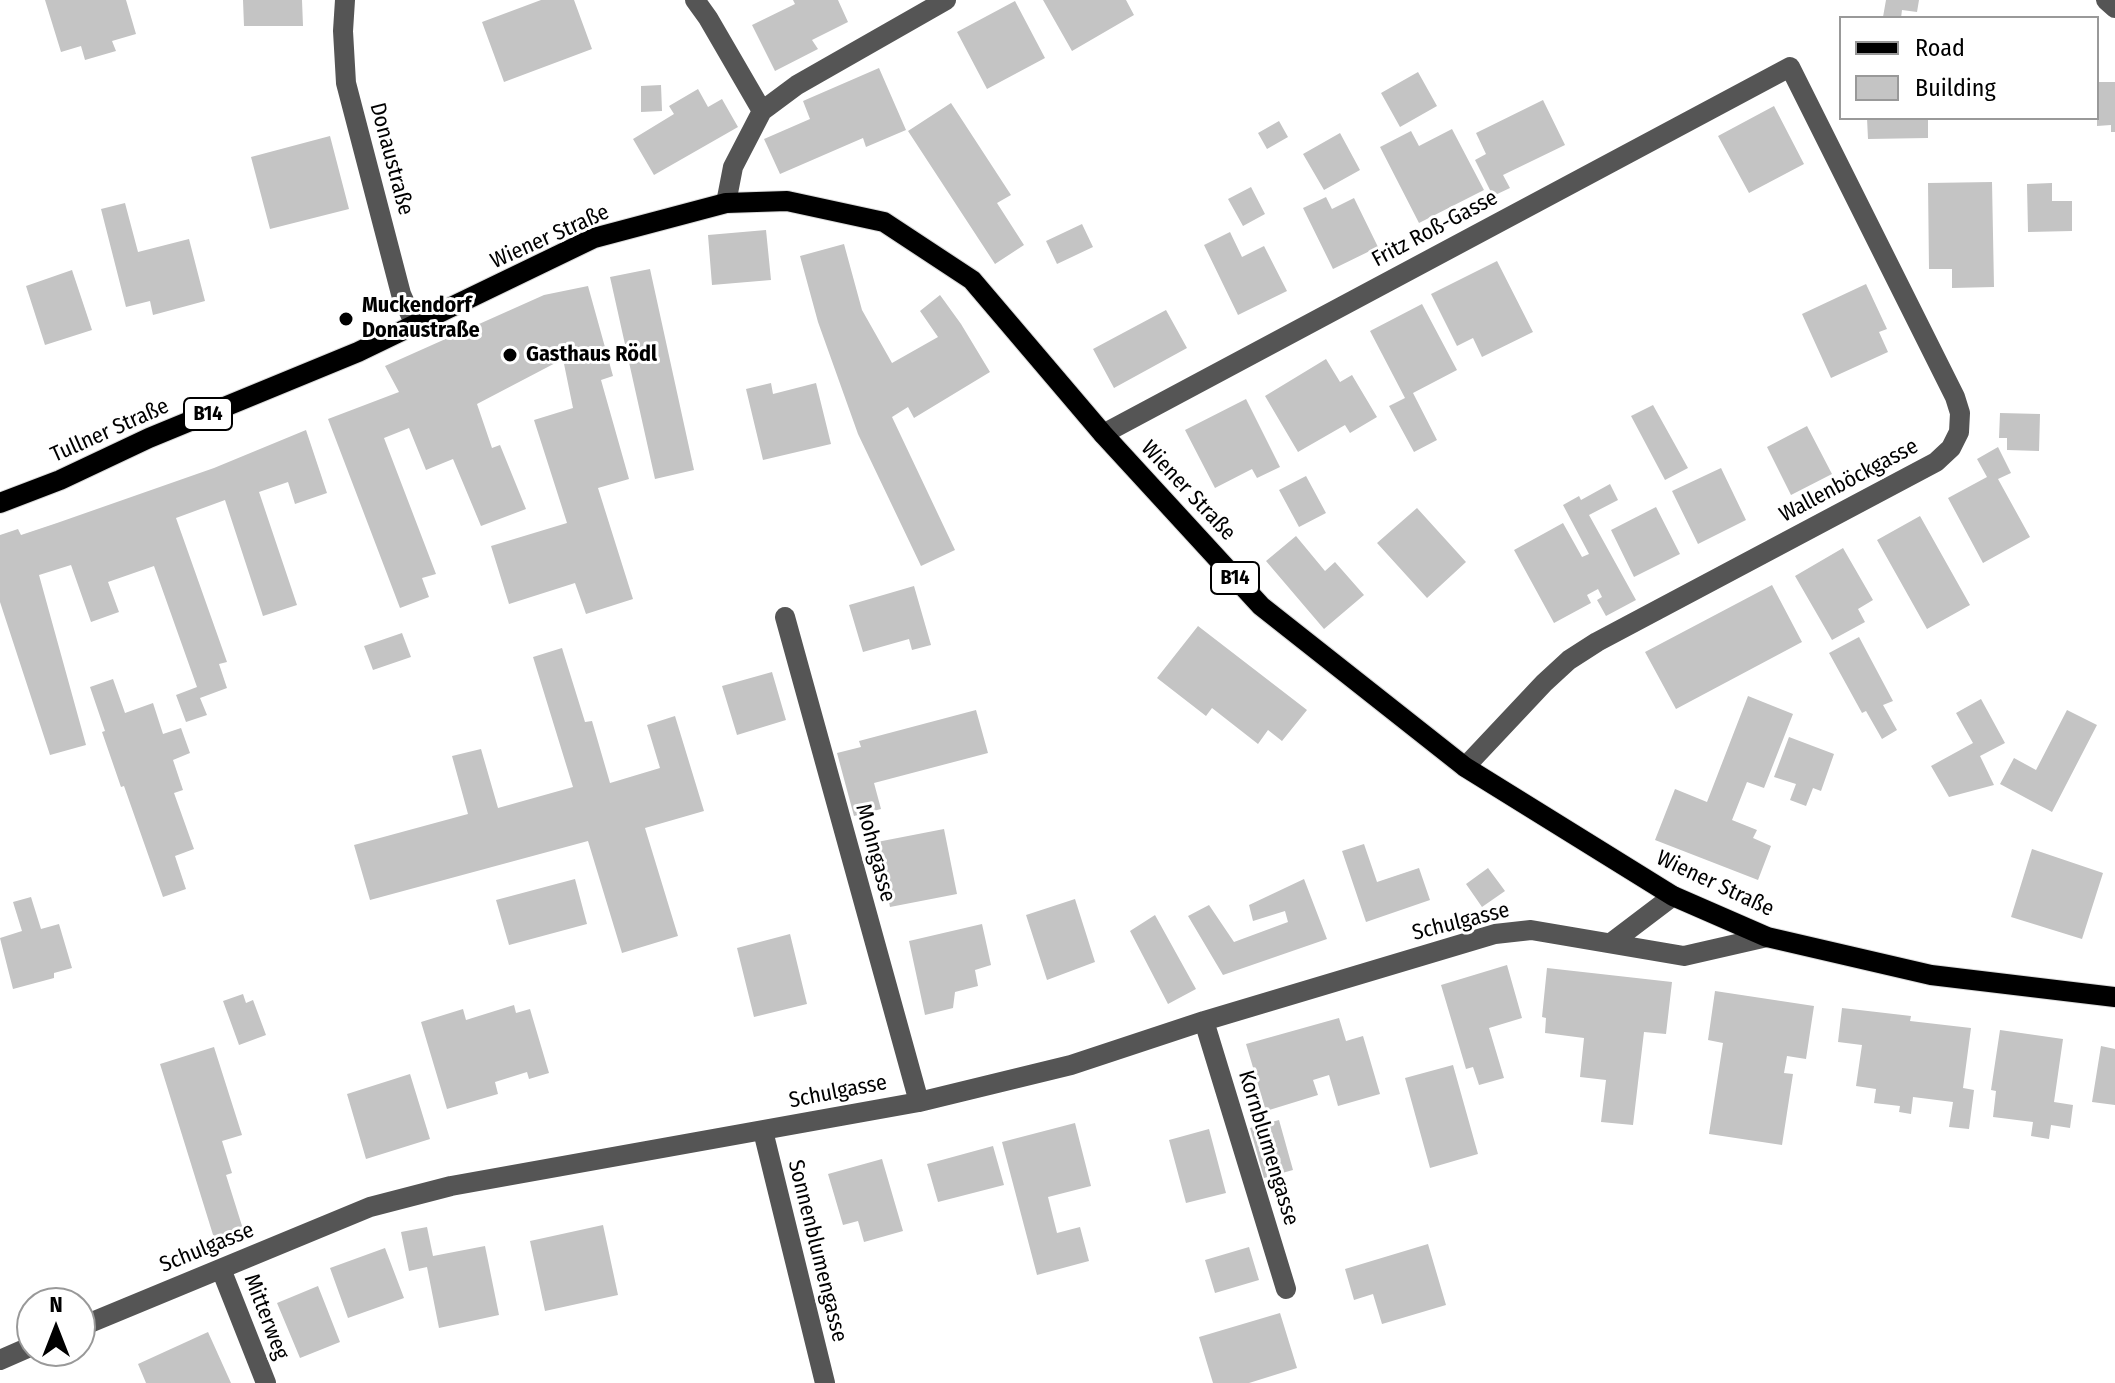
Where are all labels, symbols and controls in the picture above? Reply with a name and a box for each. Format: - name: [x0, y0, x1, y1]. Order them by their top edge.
- legend: [1839, 16, 2099, 120]
- text: Road: [1915, 34, 1965, 62]
- text: Building: [1915, 74, 1996, 102]
- street label: Donaustraße: [363, 100, 419, 218]
- street label: Fritz Roß-Gasse: [1368, 185, 1502, 273]
- street label: Wiener Straße: [487, 199, 613, 275]
- place label: Muckendorf Donaustraße: [362, 293, 480, 344]
- marker: Muckendorf Donaustraße: [337, 310, 355, 328]
- place label: Gasthaus Rödl: [526, 342, 657, 368]
- marker: Gasthaus Rödl: [501, 346, 519, 364]
- street label: Tullner Straße: [47, 393, 173, 469]
- road number: B14: [184, 398, 232, 430]
- street label: Wallenböckgasse: [1775, 433, 1923, 529]
- street label: Wiener Straße: [1135, 436, 1241, 546]
- road number: B14: [1211, 562, 1259, 594]
- street label: Mohngasse: [849, 801, 901, 905]
- street label: Wiener Straße: [1652, 845, 1778, 923]
- street label: Schulgasse: [1410, 897, 1512, 947]
- street label: Kornblumengasse: [1232, 1067, 1304, 1229]
- street label: Schulgasse: [787, 1070, 889, 1114]
- street label: Sonnenblumengasse: [782, 1157, 852, 1345]
- street label: Schulgasse: [156, 1217, 258, 1279]
- street label: Mitterweg: [238, 1271, 294, 1363]
- north arrow: [16, 1287, 96, 1367]
- text: N: [49, 1291, 63, 1318]

